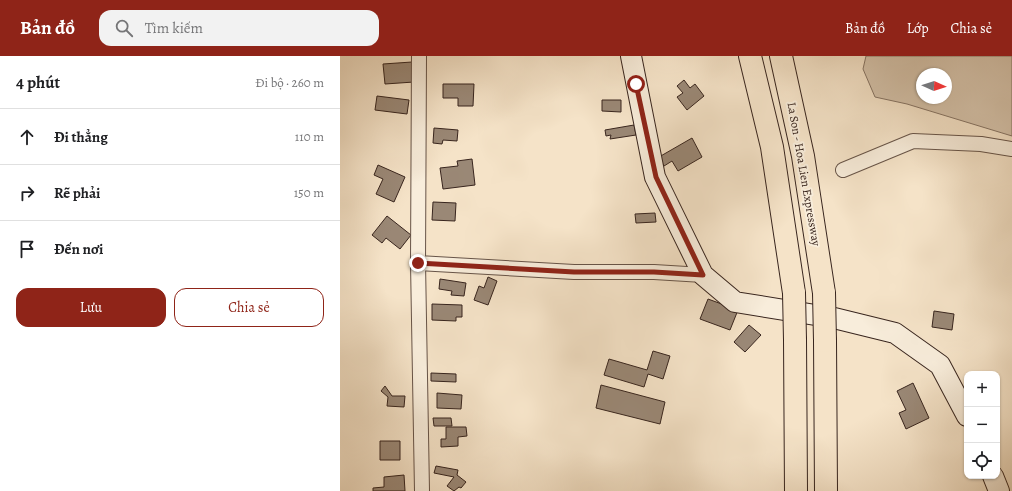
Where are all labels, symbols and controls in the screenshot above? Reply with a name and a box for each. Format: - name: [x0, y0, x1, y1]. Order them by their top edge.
- search box: [99, 10, 379, 46]
- text: Bản đồ: [20, 15, 75, 41]
- icon: search: [113, 17, 135, 39]
- text: Tìm kiếm: [145, 18, 203, 38]
- text: Bản đồ: [845, 19, 885, 38]
- text: Lớp: [907, 19, 929, 38]
- text: Chia sẻ: [951, 19, 992, 38]
- north arrow: [916, 68, 952, 104]
- text: 4 phút: [16, 71, 60, 94]
- text: Đi bộ · 260 m: [255, 74, 324, 91]
- route start: [627, 75, 645, 93]
- street label: La Son - Hoa Lien Expressway: [783, 101, 825, 248]
- icon: ahead: [16, 126, 38, 148]
- text: Đi thẳng: [54, 127, 108, 147]
- text: 110 m: [295, 128, 324, 145]
- icon: right: [16, 182, 38, 204]
- text: Rẽ phải: [54, 183, 100, 203]
- text: 150 m: [294, 184, 324, 201]
- icon: arrive: [16, 238, 38, 260]
- text: Đến nơi: [54, 239, 103, 259]
- route end: [409, 254, 427, 272]
- button: Lưu: [16, 288, 166, 327]
- button: Chia sẻ: [174, 288, 324, 327]
- map controls: [964, 371, 1000, 479]
- button: +: [964, 371, 1000, 407]
- button: −: [964, 407, 1000, 443]
- button: locate: [964, 443, 1000, 479]

